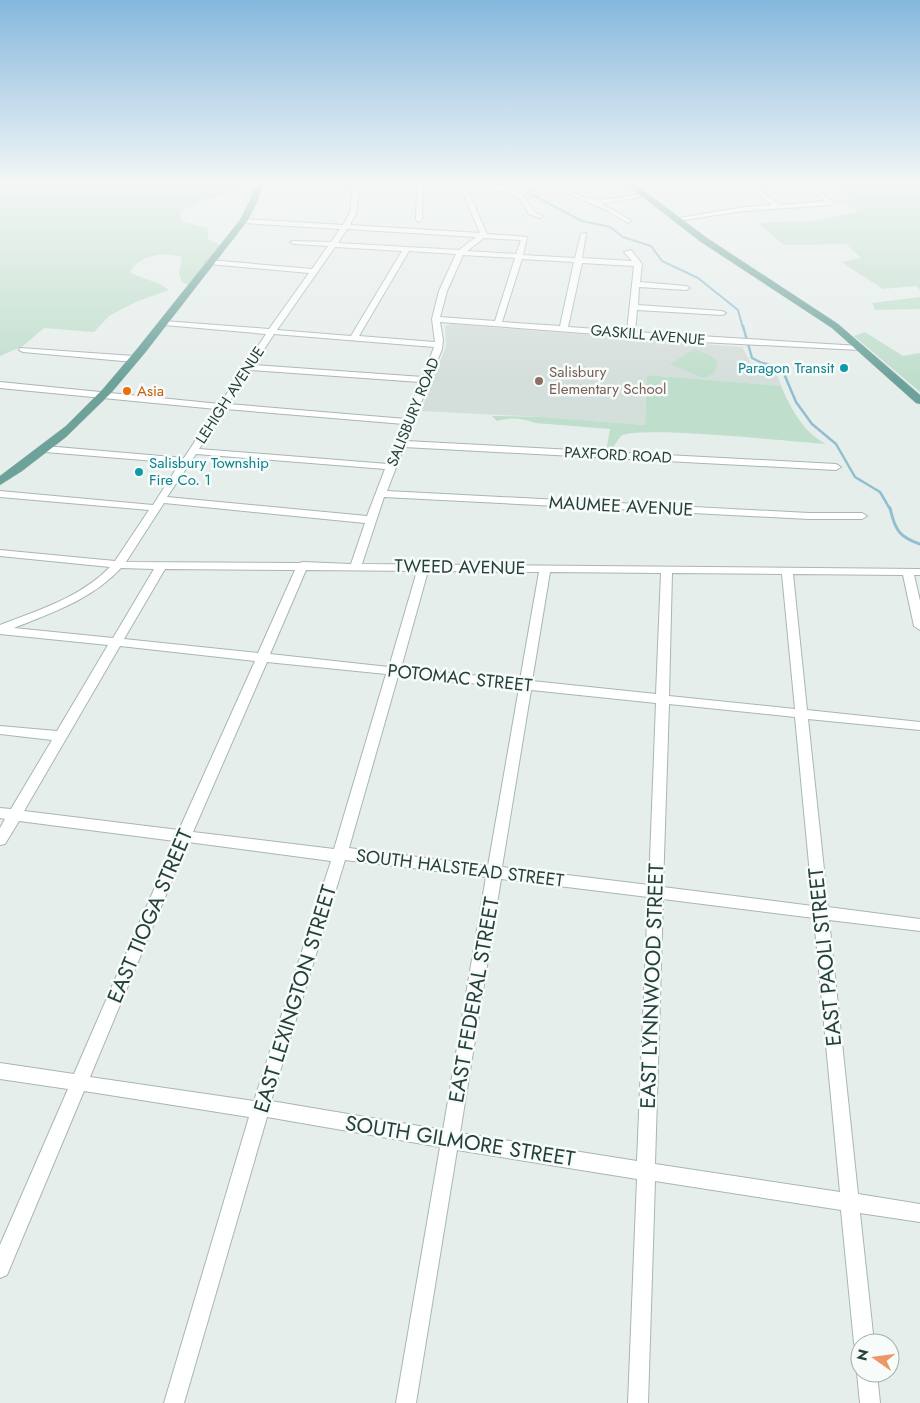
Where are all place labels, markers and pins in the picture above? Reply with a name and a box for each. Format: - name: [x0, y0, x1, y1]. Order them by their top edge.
- place label: Paragon Transit: [738, 357, 834, 379]
- place label: Salisbury Elementary School: [549, 361, 666, 400]
- marker: Paragon Transit: [838, 362, 850, 374]
- marker: Salisbury Elementary School: [533, 375, 545, 387]
- place label: Asia: [137, 380, 164, 402]
- marker: Asia: [121, 385, 133, 397]
- place label: Salisbury Township Fire Co. 1: [149, 452, 269, 491]
- marker: Salisbury Township Fire Co. 1: [133, 466, 145, 478]

